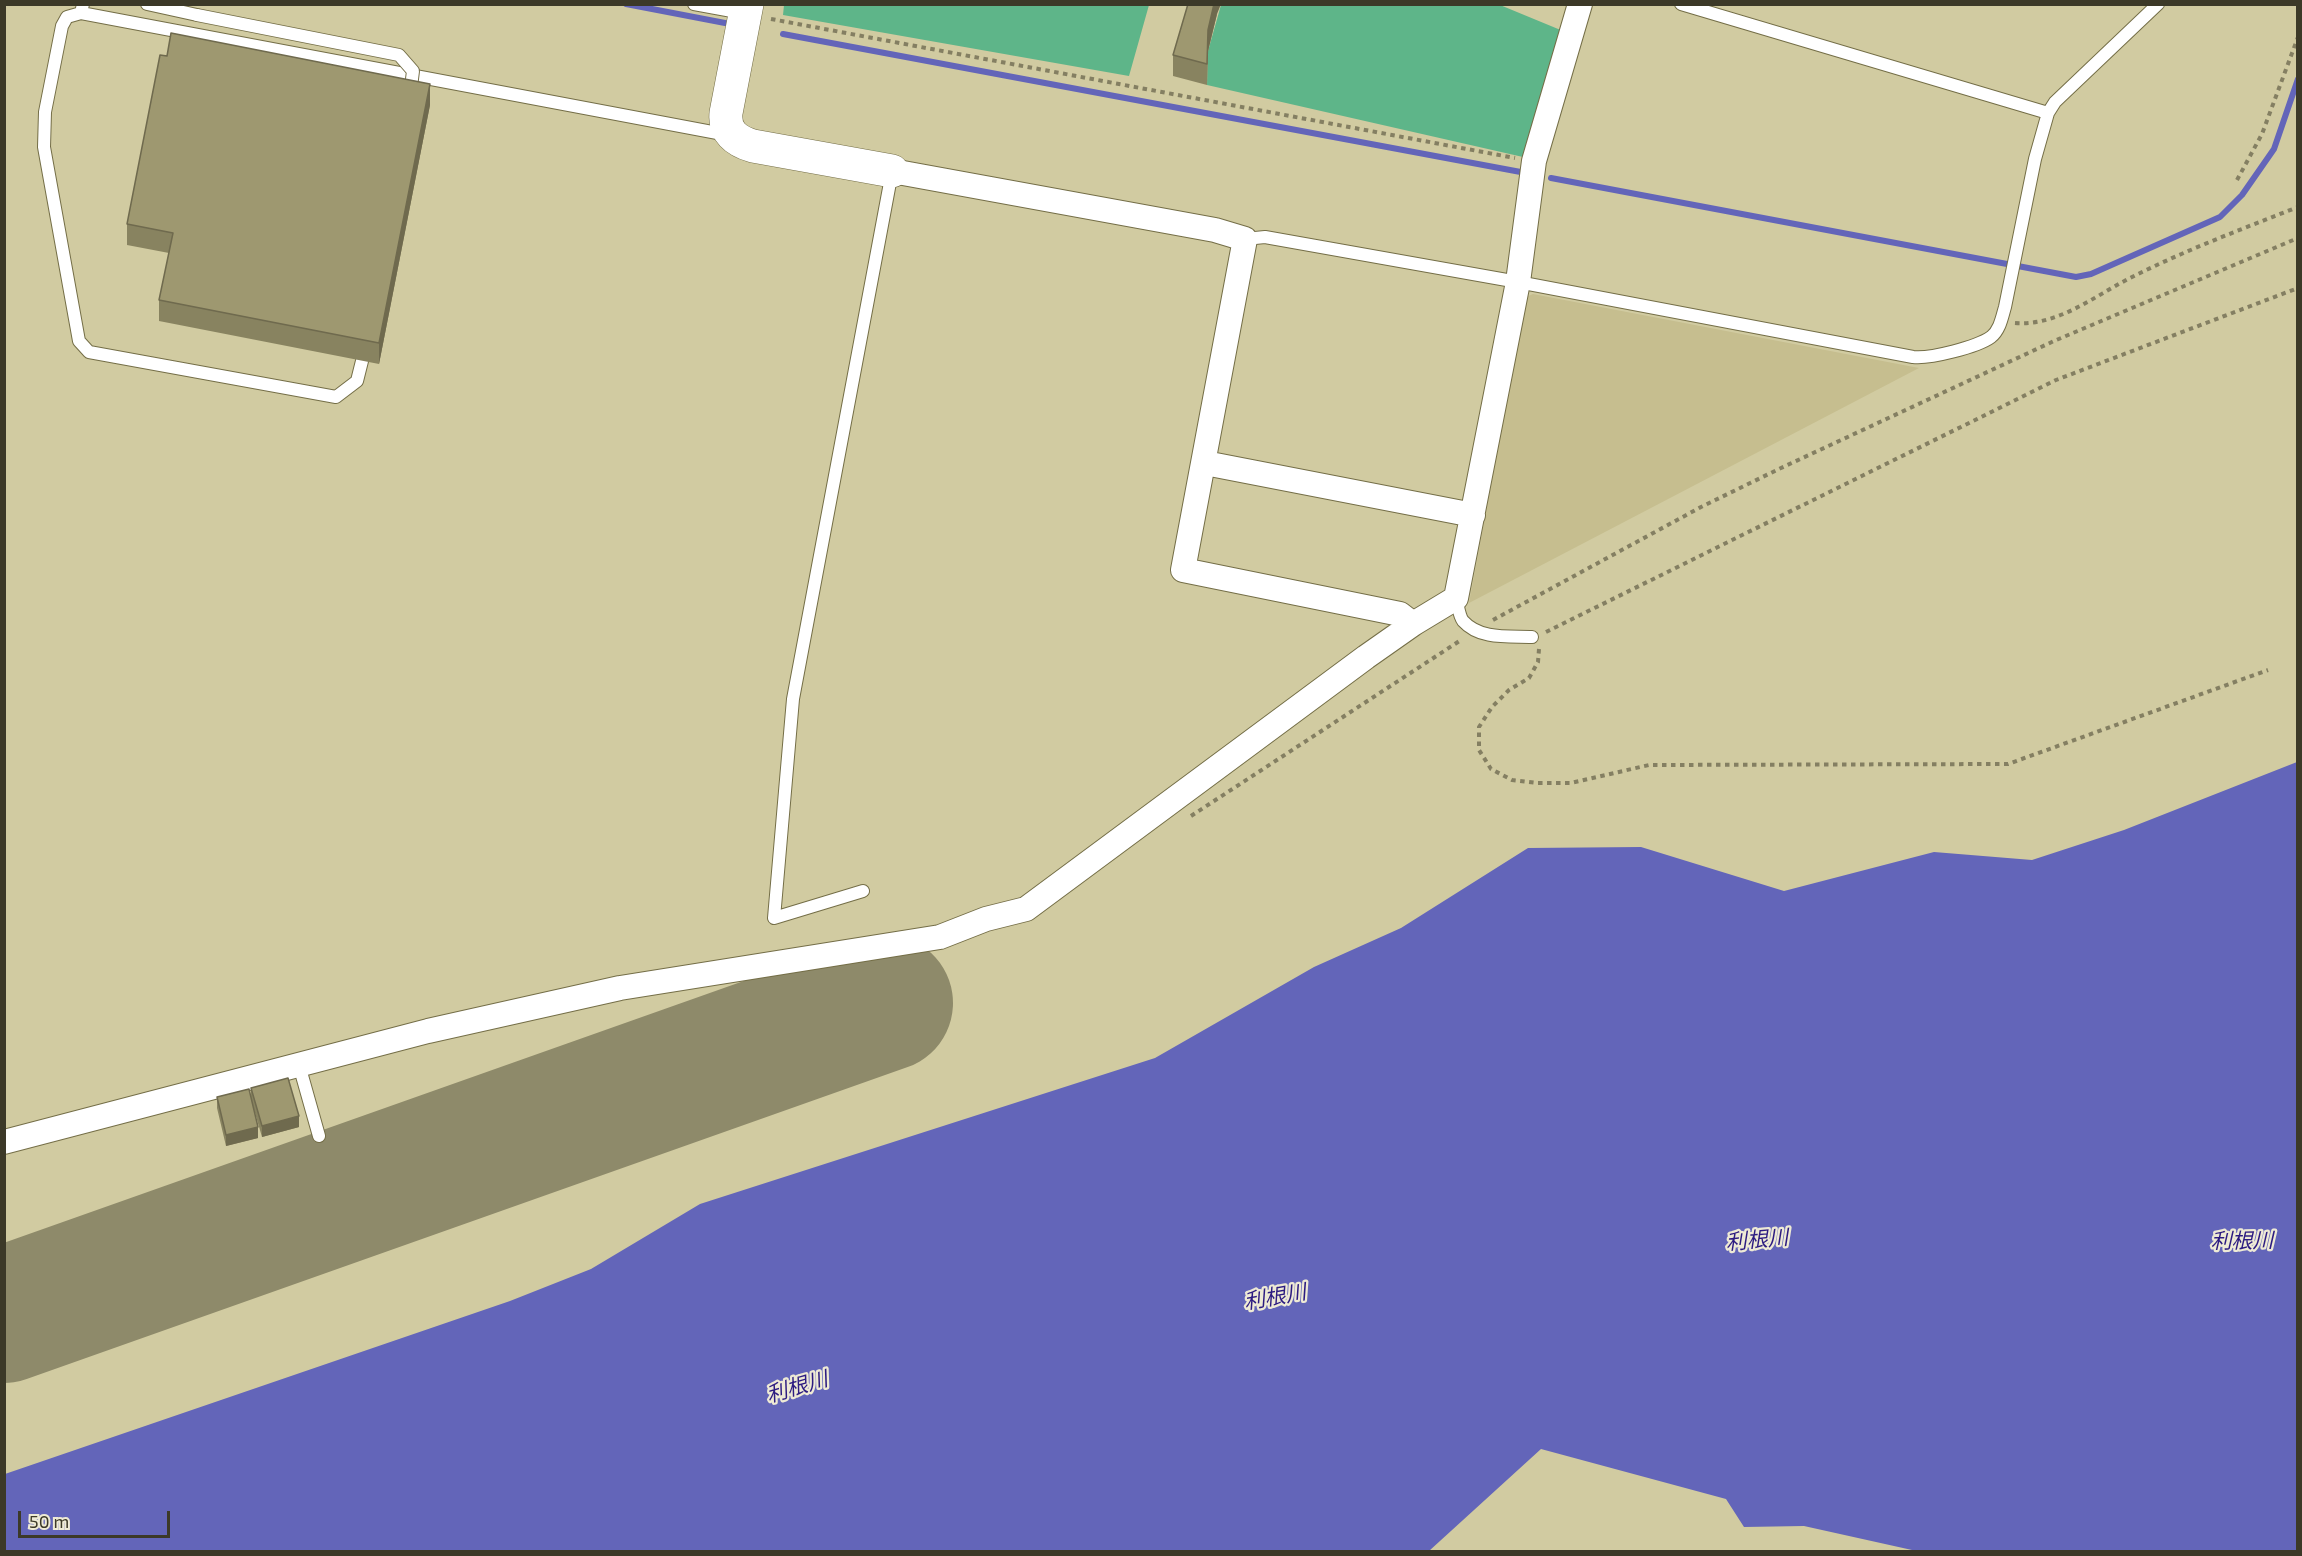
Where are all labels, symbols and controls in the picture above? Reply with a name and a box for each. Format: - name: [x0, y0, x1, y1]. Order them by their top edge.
- water label: 利根川: [1725, 1225, 1789, 1255]
- water label: 利根川: [2210, 1228, 2274, 1254]
- water label: 利根川: [1242, 1279, 1308, 1315]
- water label: 利根川: [763, 1366, 831, 1408]
- scale bar: [21, 1499, 172, 1537]
- text: 50 m: [29, 1510, 69, 1532]

